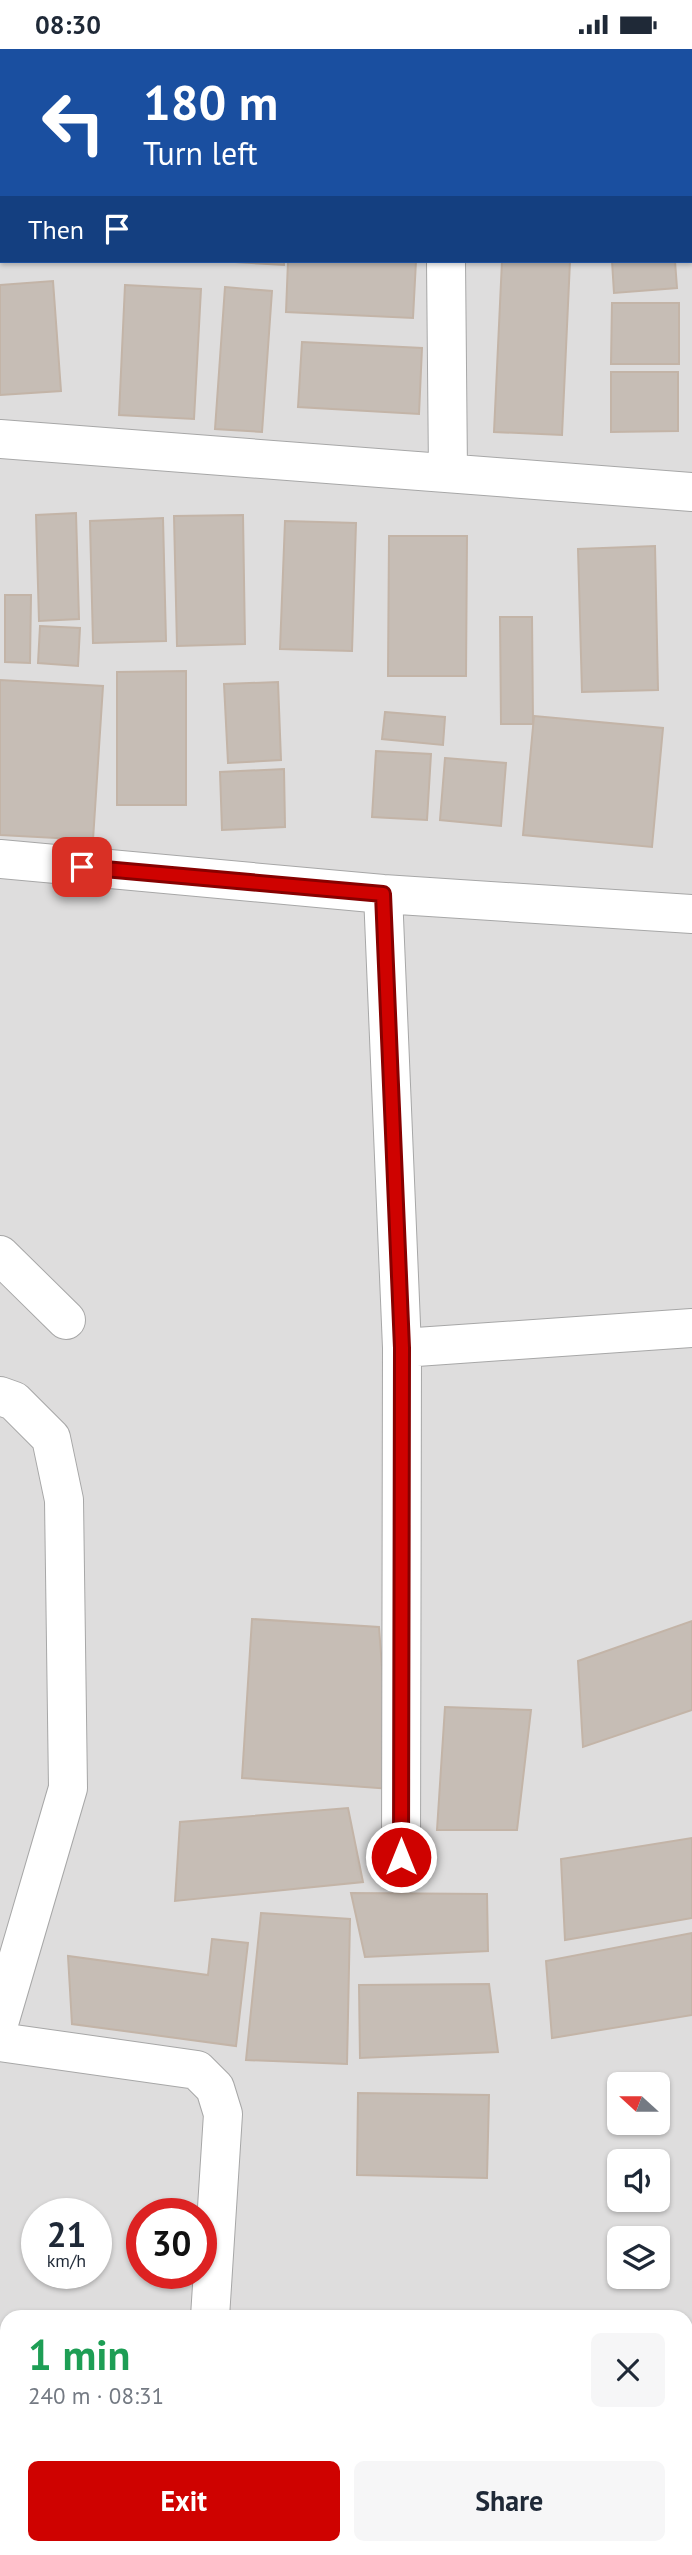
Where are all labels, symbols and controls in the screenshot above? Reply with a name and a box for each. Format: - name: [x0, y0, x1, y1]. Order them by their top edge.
- text: 08:30: [35, 8, 101, 41]
- text: 180 m: [143, 70, 278, 134]
- icon: left: [28, 77, 119, 168]
- text: Turn left: [143, 132, 258, 174]
- icon: arrive: [98, 210, 136, 248]
- text: Then: [28, 213, 84, 246]
- pin: [52, 837, 112, 897]
- icon: arrive: [63, 848, 101, 886]
- position arrow: [364, 1820, 438, 1894]
- north arrow: [607, 2072, 670, 2135]
- map controls: [607, 2072, 670, 2289]
- button: sound: [607, 2149, 670, 2212]
- speed limit sign: 30: [126, 2198, 217, 2289]
- text: 21: [47, 2211, 86, 2257]
- button: layers: [607, 2226, 670, 2289]
- text: km/h: [47, 2249, 86, 2272]
- text: 1 min: [28, 2327, 130, 2382]
- button: close: [591, 2333, 665, 2407]
- text: 240 m · 08:31: [28, 2381, 164, 2410]
- button: Exit: [28, 2461, 340, 2541]
- button: Share: [354, 2461, 665, 2541]

